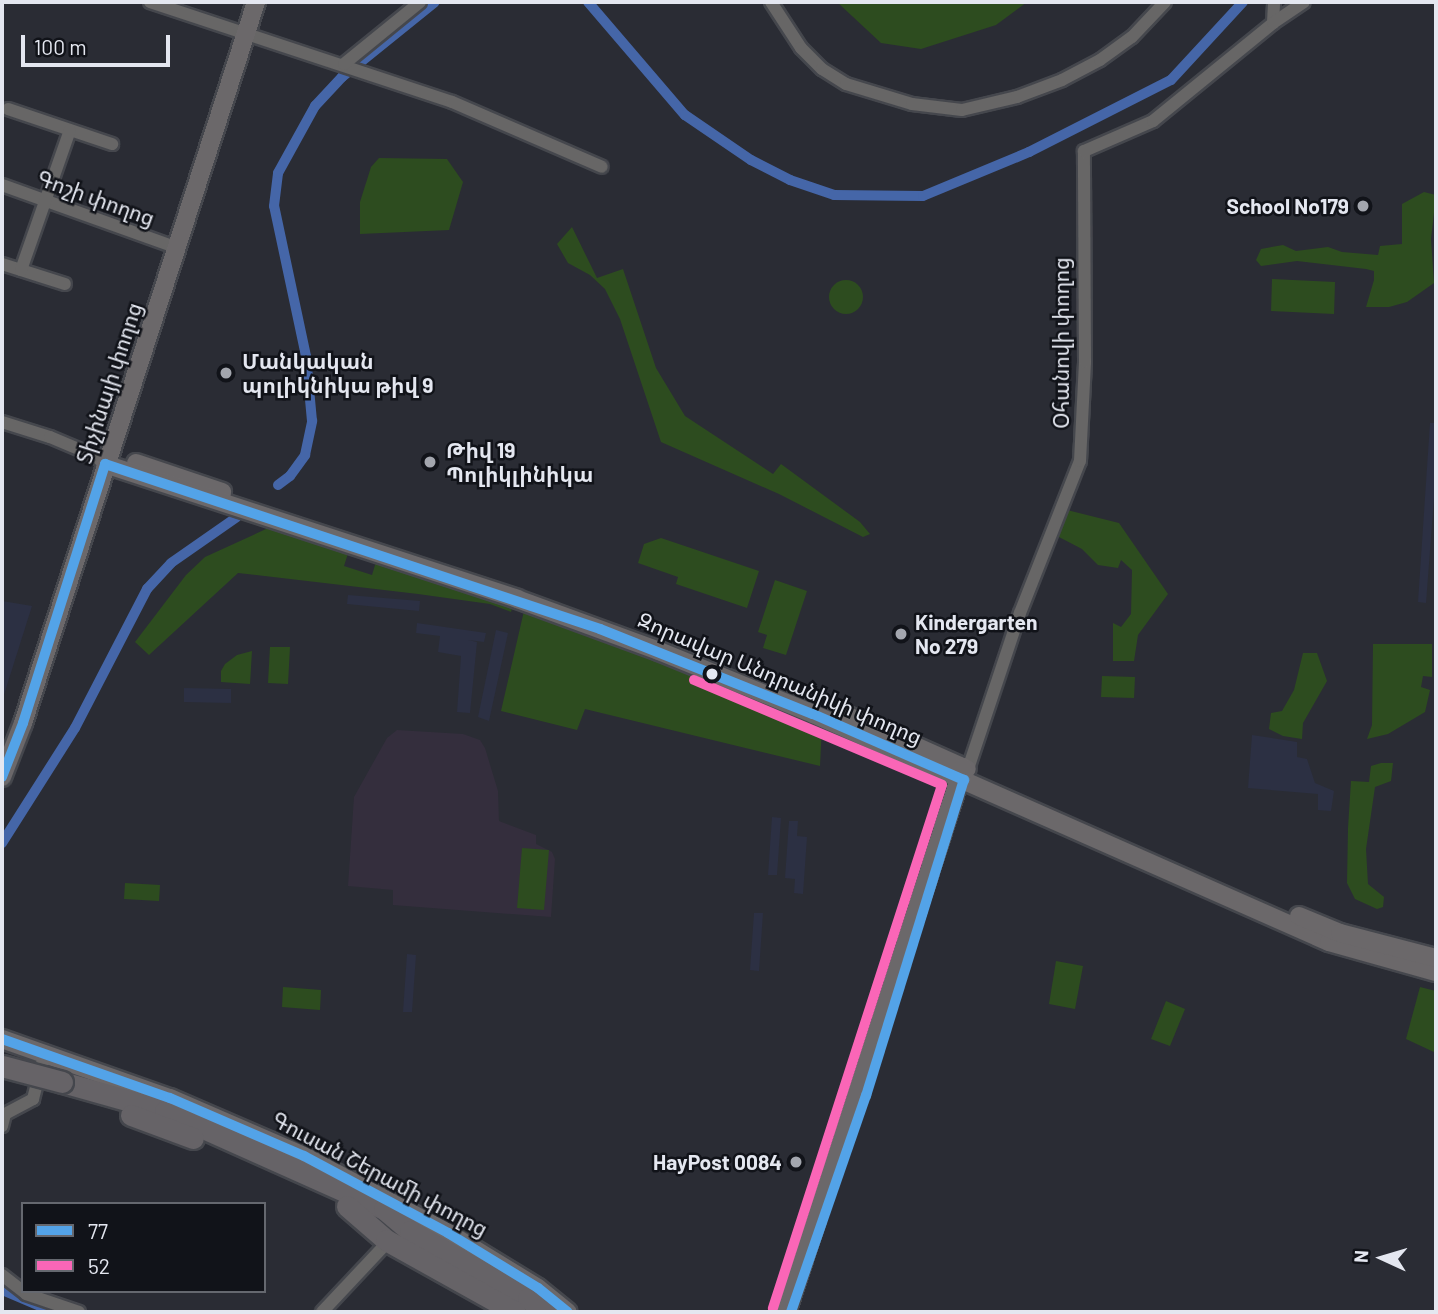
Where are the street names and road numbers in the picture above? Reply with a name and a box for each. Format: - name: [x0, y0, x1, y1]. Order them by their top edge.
- street label: Գոշի փողոց: [34, 165, 158, 231]
- street label: Օհանովի փողոց: [1048, 257, 1074, 429]
- street label: Տիչինայի փողոց: [71, 299, 147, 467]
- street label: Զորավար Անդրանիկի փողոց: [634, 607, 926, 749]
- street label: Գուսան Շերամի փողոց: [268, 1106, 492, 1242]

